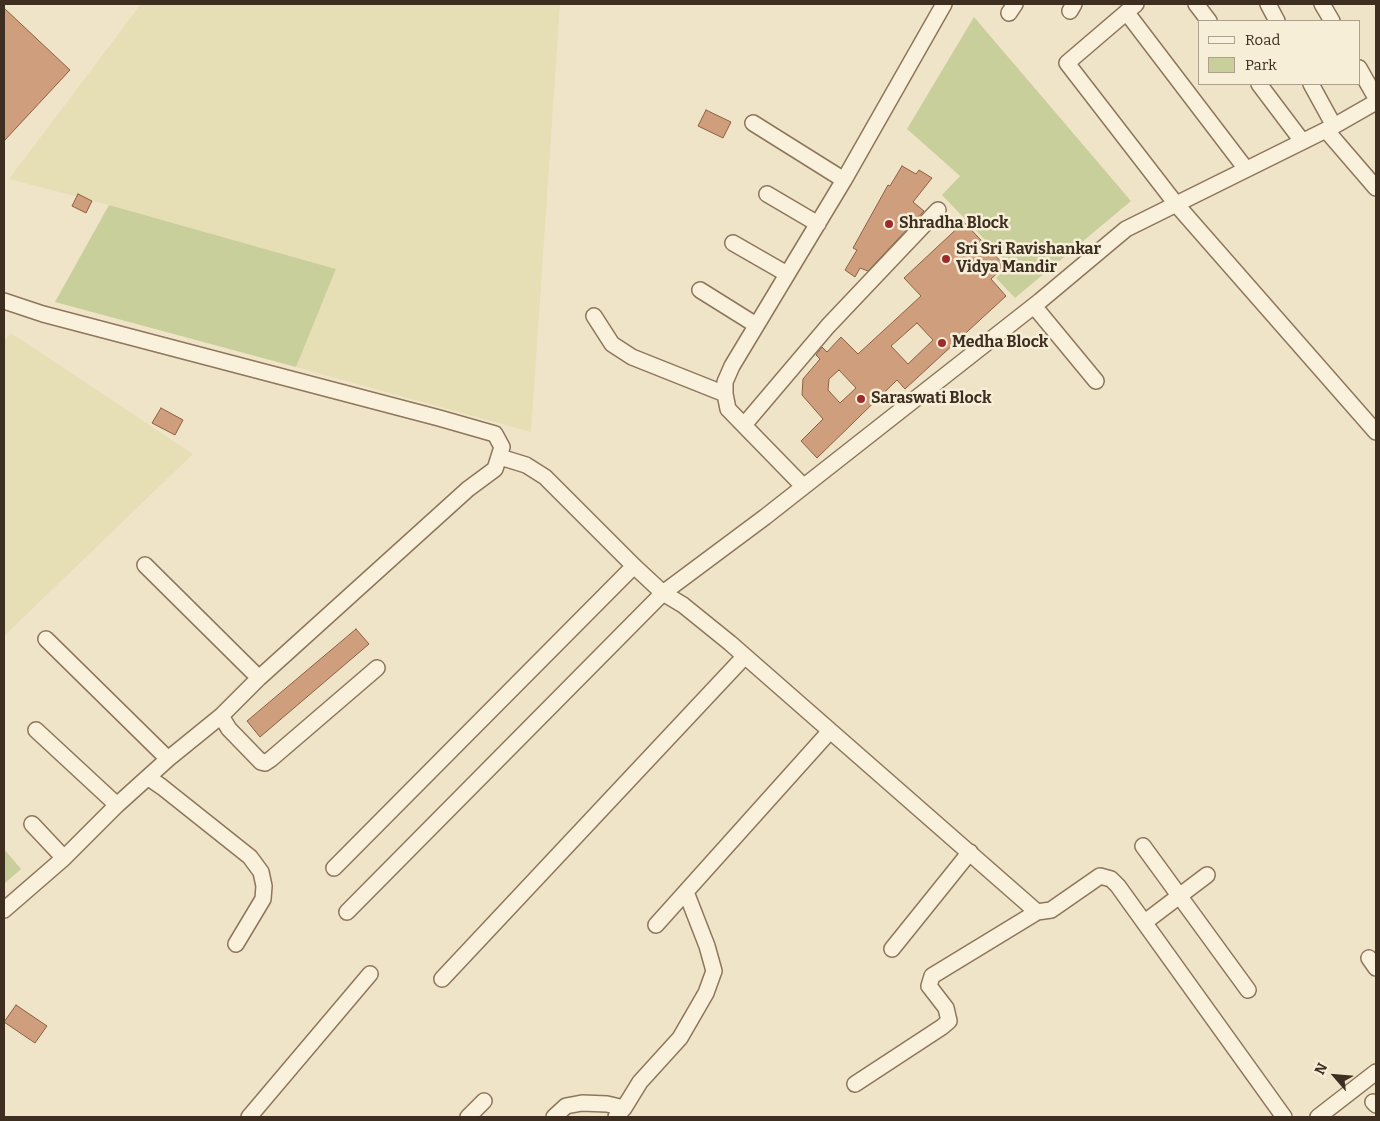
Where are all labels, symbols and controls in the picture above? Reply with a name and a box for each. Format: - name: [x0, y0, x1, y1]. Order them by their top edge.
- legend: [1198, 20, 1360, 85]
- text: Road: [1245, 31, 1280, 49]
- text: Park: [1245, 56, 1277, 74]
- place label: Shradha Block: [899, 214, 1009, 234]
- marker: Shradha Block: [883, 218, 895, 230]
- place label: Sri Sri Ravishankar Vidya Mandir: [956, 240, 1101, 278]
- marker: Sri Sri Ravishankar Vidya Mandir: [940, 253, 952, 265]
- place label: Medha Block: [952, 333, 1048, 353]
- marker: Medha Block: [936, 337, 948, 349]
- place label: Saraswati Block: [871, 389, 991, 409]
- marker: Saraswati Block: [855, 393, 867, 405]
- north arrow: [1310, 1051, 1360, 1101]
- text: N: [1311, 1060, 1331, 1078]

